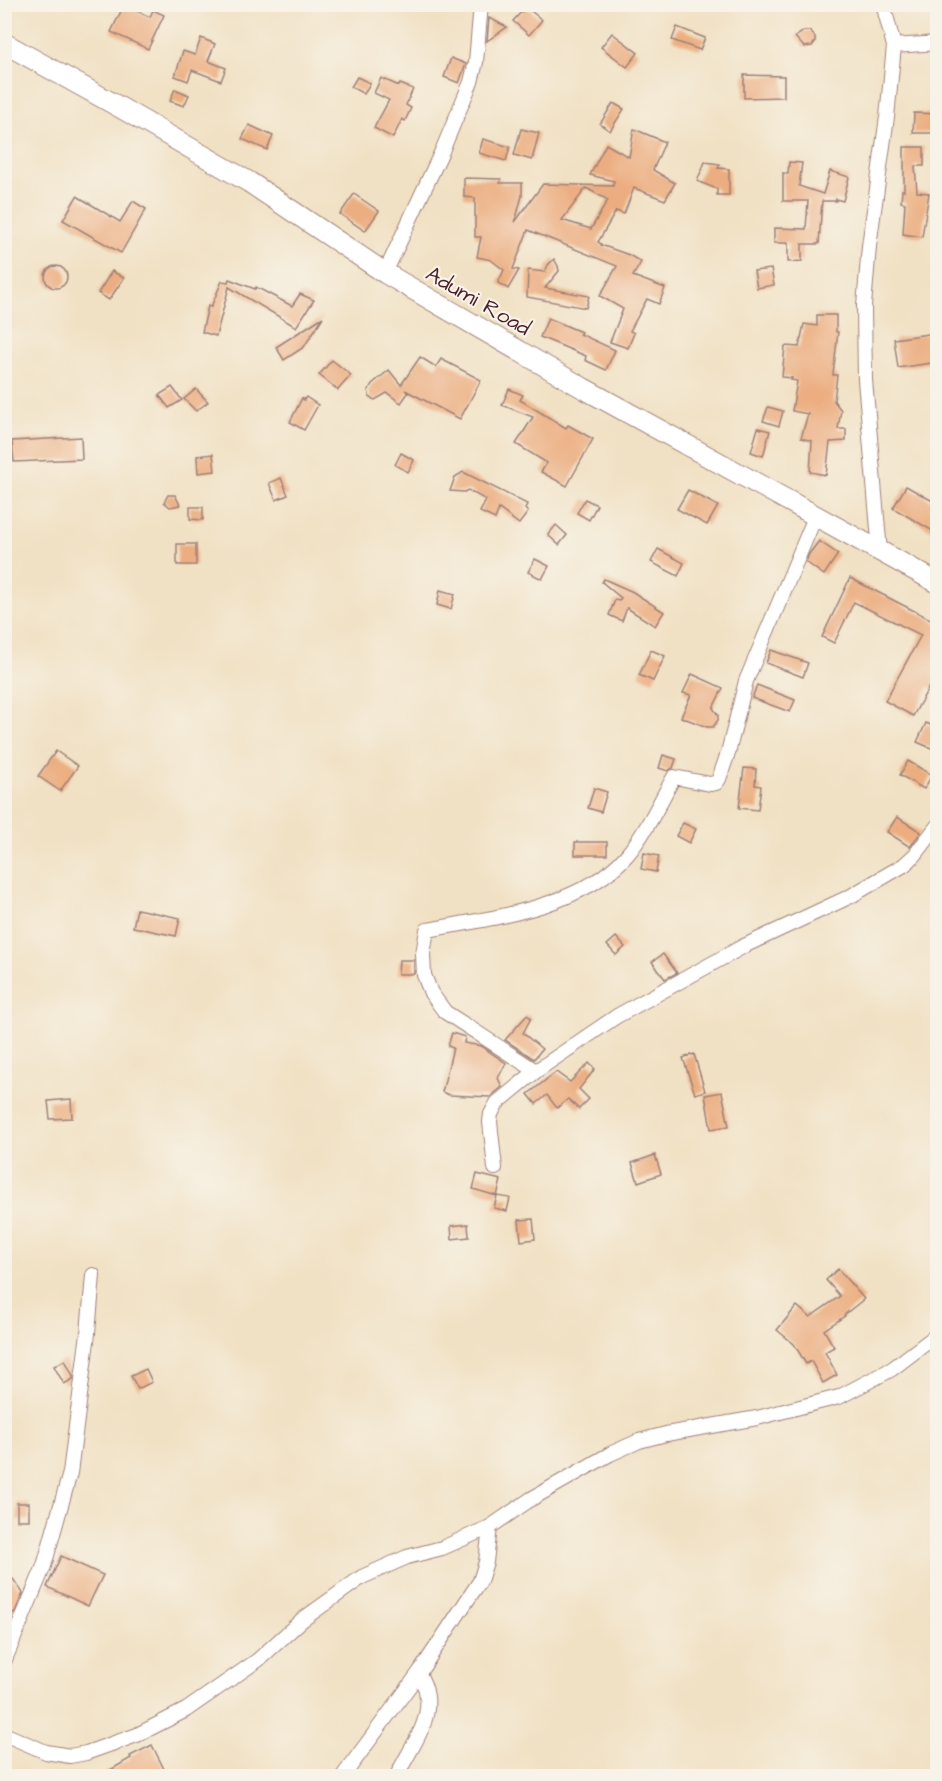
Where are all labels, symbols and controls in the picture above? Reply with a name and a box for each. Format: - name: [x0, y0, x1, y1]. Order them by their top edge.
- street label: Adumi Road: [420, 259, 536, 344]

